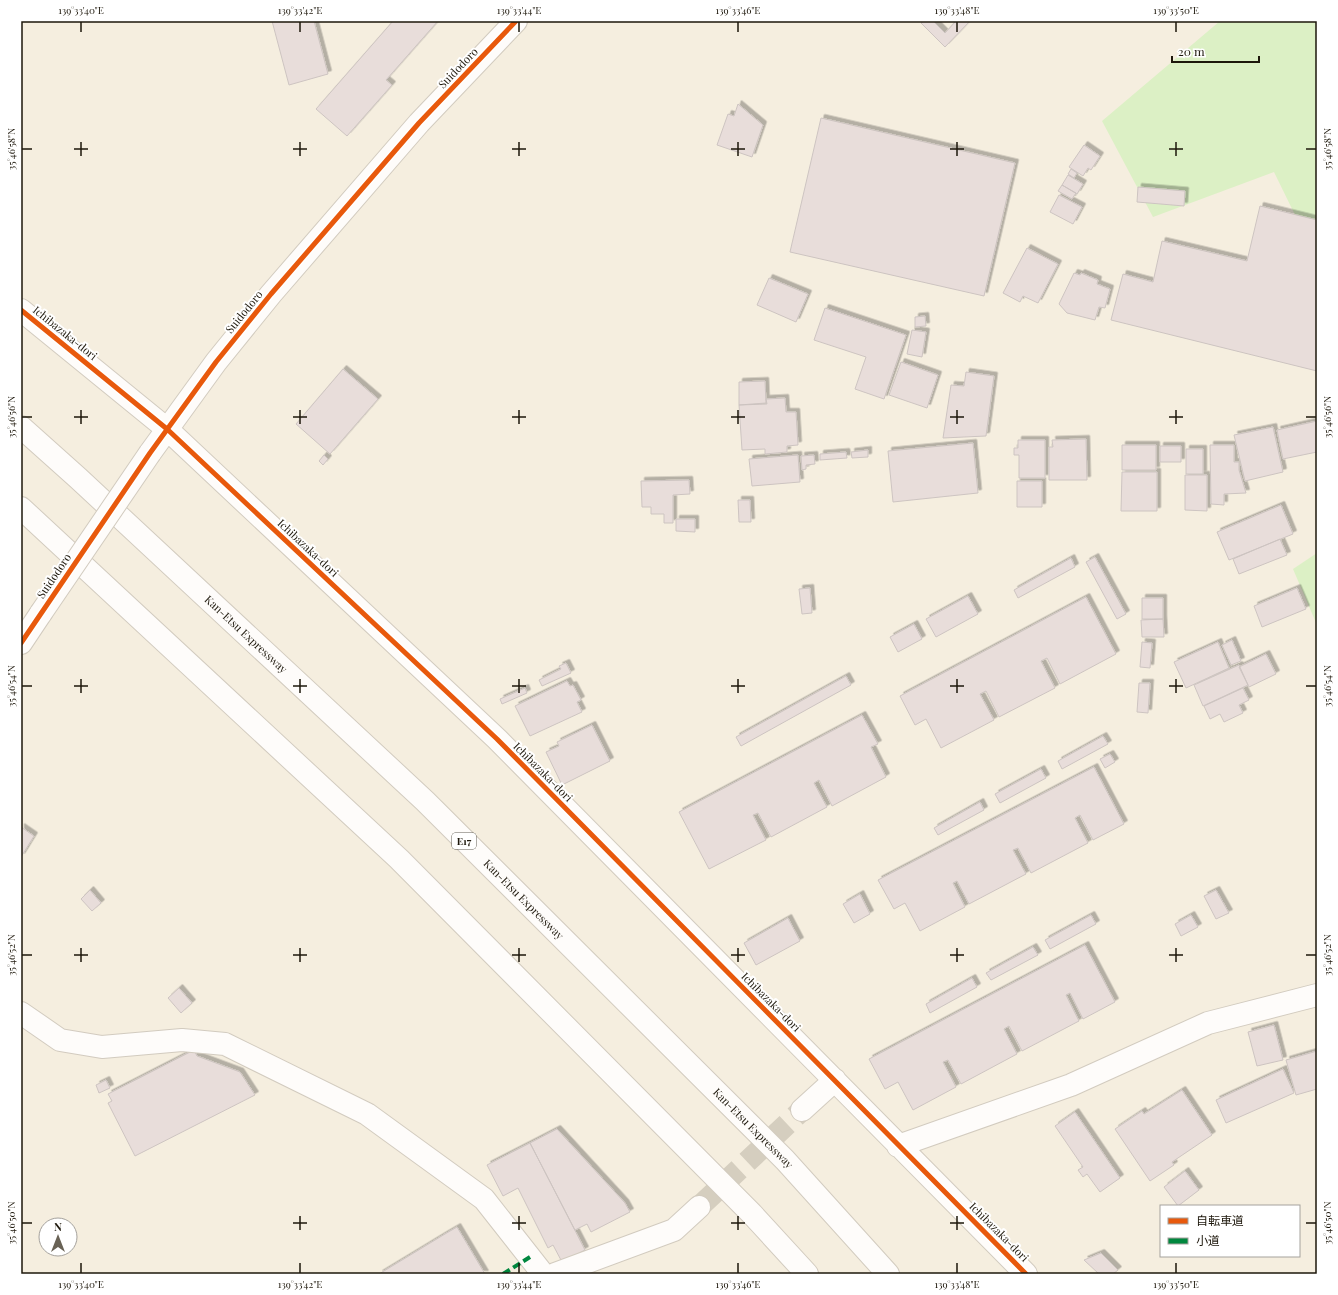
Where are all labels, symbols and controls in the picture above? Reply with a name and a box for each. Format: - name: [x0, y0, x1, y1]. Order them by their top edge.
- text: 139°33'40"E: [58, 3, 104, 17]
- text: 139°33'42"E: [278, 3, 322, 17]
- text: 139°33'44"E: [497, 3, 541, 17]
- text: 139°33'46"E: [716, 3, 760, 17]
- text: 139°33'48"E: [934, 3, 980, 17]
- text: 139°33'50"E: [1153, 3, 1199, 17]
- scale bar: [1172, 38, 1259, 64]
- text: 20 m: [1178, 43, 1205, 59]
- street label: Suidodoro: [434, 44, 481, 91]
- text: 35°46'58"N: [4, 128, 18, 170]
- text: 35°46'58"N: [1320, 128, 1334, 170]
- street label: Suidodoro: [222, 287, 266, 336]
- street label: Ichibazaka-dori: [30, 302, 100, 363]
- text: 35°46'56"N: [4, 396, 18, 438]
- text: 35°46'56"N: [1320, 396, 1334, 438]
- street label: Ichibazaka-dori: [275, 515, 342, 580]
- street label: Suidodoro: [33, 550, 74, 601]
- street label: Kan-Etsu Expressway: [202, 592, 291, 676]
- text: 35°46'54"N: [4, 665, 18, 707]
- text: 35°46'54"N: [1320, 665, 1334, 707]
- street label: Ichibazaka-dori: [510, 739, 576, 805]
- road number: E17: [452, 833, 476, 849]
- street label: Kan-Etsu Expressway: [481, 856, 568, 943]
- text: 35°46'52"N: [4, 934, 18, 976]
- text: 35°46'52"N: [1320, 934, 1334, 976]
- street label: Ichibazaka-dori: [738, 969, 804, 1035]
- street label: Kan-Etsu Expressway: [710, 1085, 797, 1172]
- street label: Ichibazaka-dori: [966, 1199, 1032, 1265]
- text: 35°46'50"N: [4, 1202, 18, 1244]
- text: 35°46'50"N: [1320, 1202, 1334, 1244]
- legend: [1160, 1205, 1300, 1257]
- text: 自転車道: [1196, 1212, 1244, 1228]
- north arrow: [38, 1217, 78, 1257]
- text: N: [54, 1219, 62, 1234]
- text: 小道: [1196, 1232, 1220, 1248]
- text: 139°33'40"E: [58, 1277, 104, 1291]
- text: 139°33'42"E: [278, 1277, 322, 1291]
- text: 139°33'44"E: [497, 1277, 541, 1291]
- text: 139°33'46"E: [716, 1277, 760, 1291]
- text: 139°33'48"E: [934, 1277, 980, 1291]
- text: 139°33'50"E: [1153, 1277, 1199, 1291]

